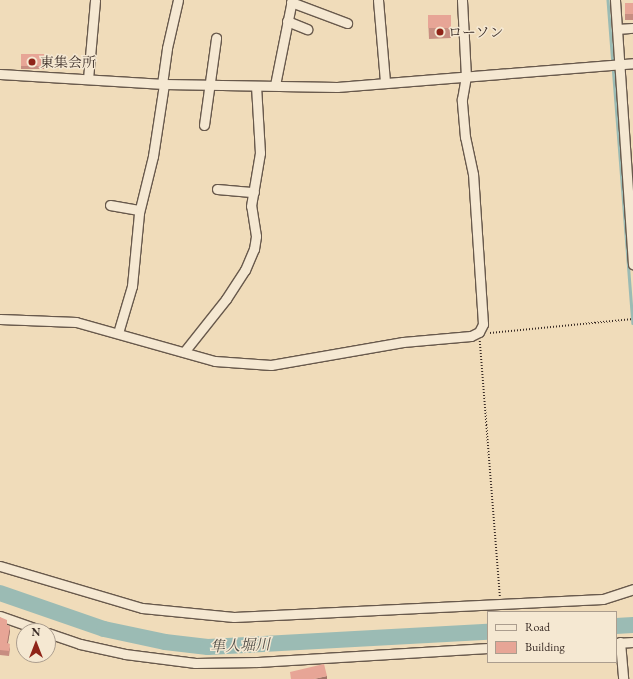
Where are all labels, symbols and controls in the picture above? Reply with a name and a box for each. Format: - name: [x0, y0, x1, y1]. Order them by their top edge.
- place label: ローソン: [448, 24, 504, 40]
- marker: ローソン: [435, 27, 445, 37]
- place label: 東集会所: [40, 54, 96, 70]
- marker: 東集会所: [27, 57, 37, 67]
- legend: [487, 611, 617, 663]
- text: Road: [525, 619, 550, 635]
- north arrow: [16, 623, 56, 663]
- text: N: [32, 625, 40, 639]
- water label: 隼人堀川: [210, 635, 270, 655]
- text: Building: [525, 639, 565, 655]

